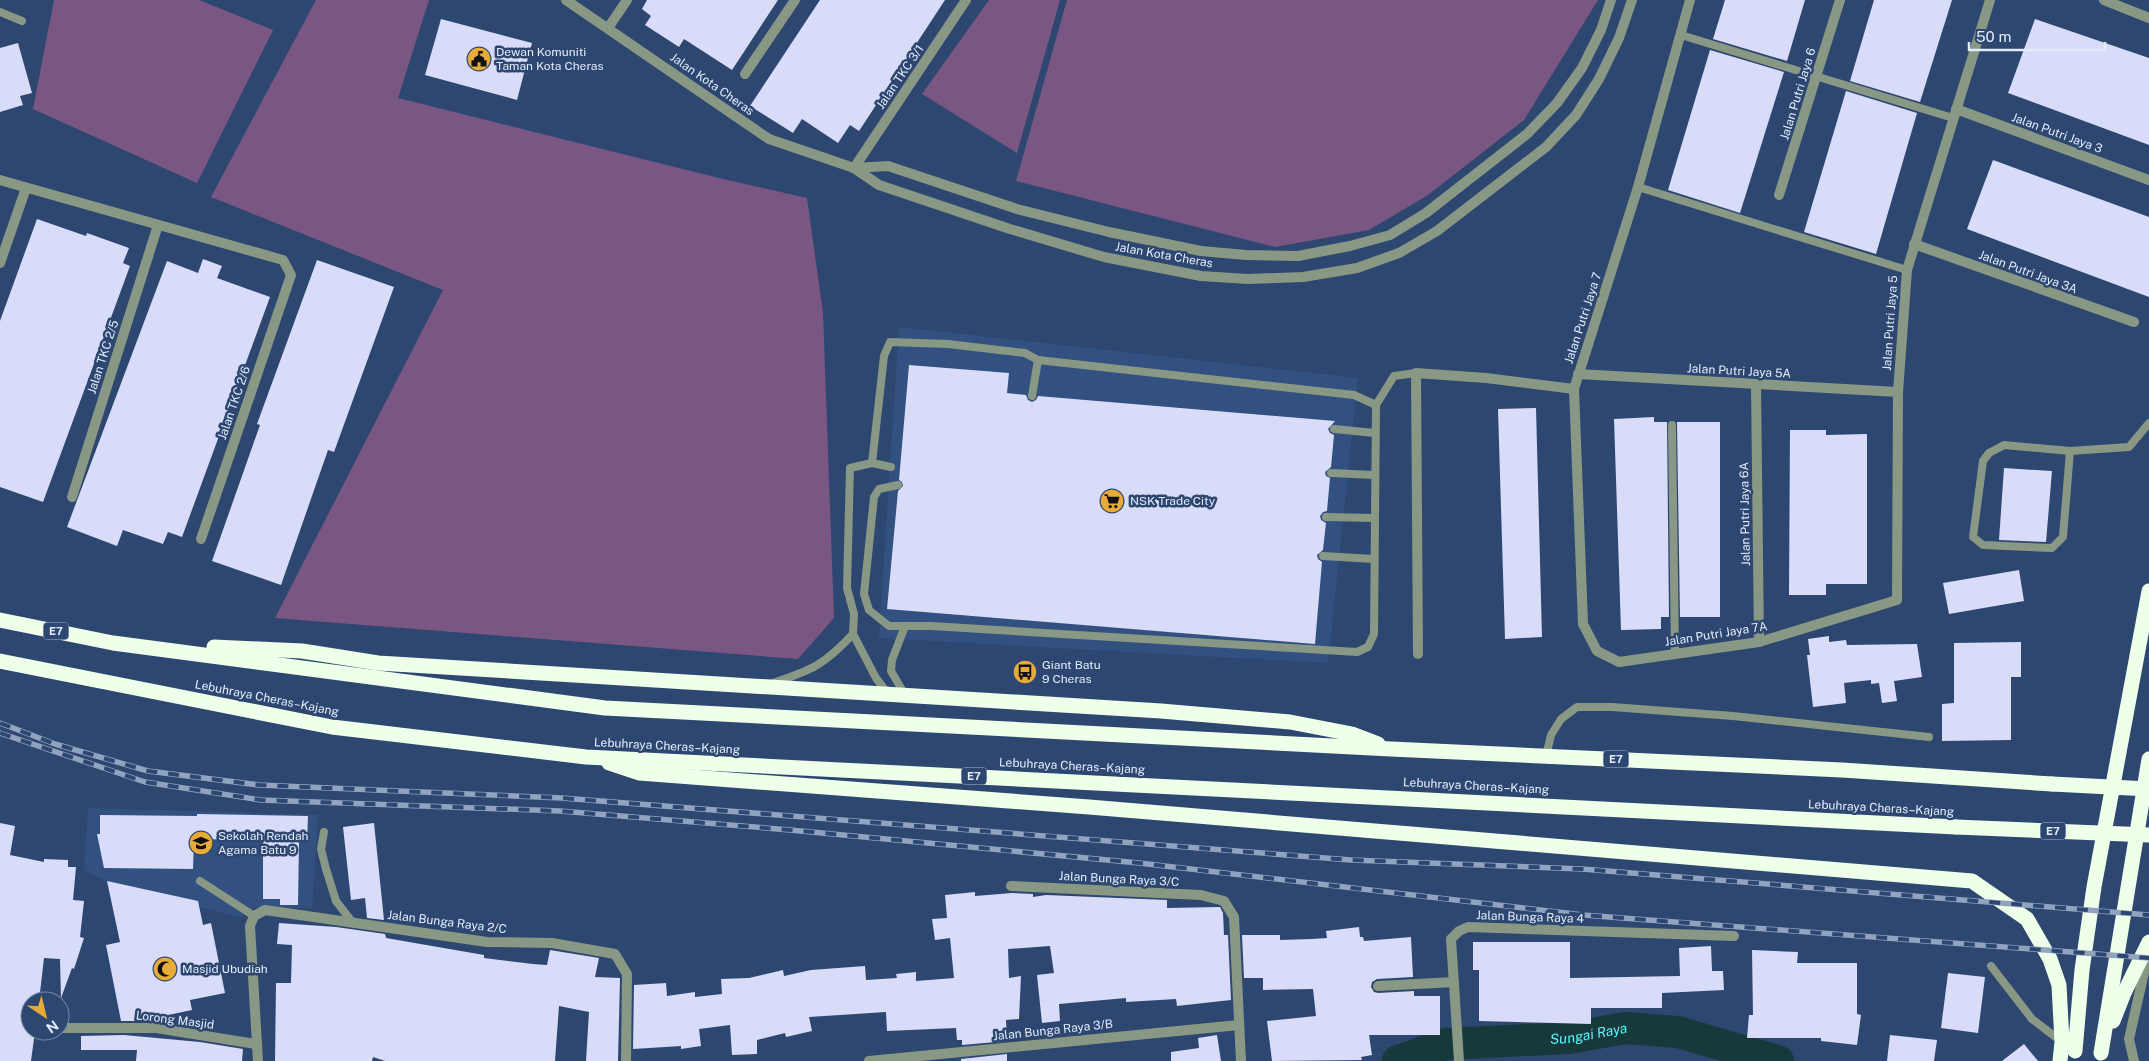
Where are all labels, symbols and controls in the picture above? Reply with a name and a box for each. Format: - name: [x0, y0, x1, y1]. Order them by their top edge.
- scale bar: [1969, 20, 2105, 52]
- text: 50 m: [1976, 28, 2011, 45]
- street label: Jalan TKC 3/1: [873, 42, 927, 112]
- place label: Dewan Komuniti Taman Kota Cheras: [496, 45, 604, 73]
- public building icon: Dewan Komuniti Taman Kota Cheras: [466, 46, 492, 72]
- street label: Jalan Putri Jaya 6: [1777, 46, 1819, 142]
- street label: Jalan Kota Cheras: [667, 50, 757, 118]
- street label: Jalan Putri Jaya 3: [2010, 110, 2104, 156]
- street label: Jalan Kota Cheras: [1114, 240, 1214, 270]
- street label: Jalan Putri Jaya 3A: [1977, 248, 2080, 297]
- street label: Jalan Putri Jaya 7: [1562, 271, 1604, 365]
- street label: Jalan Putri Jaya 5: [1880, 274, 1900, 371]
- street label: Jalan TKC 2/5: [84, 318, 122, 396]
- street label: Jalan Putri Jaya 5A: [1687, 361, 1792, 381]
- street label: Jalan TKC 2/6: [215, 364, 253, 442]
- street label: Jalan Putri Jaya 6A: [1737, 461, 1753, 566]
- supermarket icon: NSK Trade City: [1099, 488, 1125, 514]
- place label: NSK Trade City: [1130, 494, 1216, 508]
- street label: Jalan Putri Jaya 7A: [1664, 619, 1769, 649]
- road number: E7: [44, 622, 68, 640]
- place label: Giant Batu 9 Cheras: [1042, 658, 1101, 686]
- bus stop icon: Giant Batu 9 Cheras: [1012, 659, 1038, 685]
- street label: Lebuhraya Cheras–Kajang: [194, 677, 340, 719]
- street label: Lebuhraya Cheras–Kajang: [594, 735, 740, 757]
- road number: E7: [1604, 751, 1628, 768]
- street label: Lebuhraya Cheras–Kajang: [999, 755, 1145, 777]
- road number: E7: [962, 768, 986, 784]
- street label: Lebuhraya Cheras–Kajang: [1403, 775, 1549, 797]
- street label: Lebuhraya Cheras–Kajang: [1808, 797, 1954, 819]
- road number: E7: [2040, 822, 2066, 839]
- place label: Sekolah Rendah Agama Batu 9: [218, 829, 309, 857]
- school or university icon: Sekolah Rendah Agama Batu 9: [188, 830, 214, 856]
- street label: Jalan Bunga Raya 3/C: [1058, 869, 1180, 889]
- street label: Jalan Bunga Raya 2/C: [387, 908, 507, 936]
- street label: Jalan Bunga Raya 4: [1476, 908, 1585, 926]
- mosque icon: Masjid Ubudiah: [152, 956, 178, 982]
- place label: Masjid Ubudiah: [182, 962, 268, 976]
- north arrow: [20, 991, 70, 1041]
- street label: Lorong Masjid: [135, 1008, 215, 1032]
- text: N: [43, 1017, 62, 1036]
- street label: Jalan Bunga Raya 3/B: [992, 1017, 1114, 1043]
- water label: Sungai Raya: [1550, 1020, 1628, 1047]

